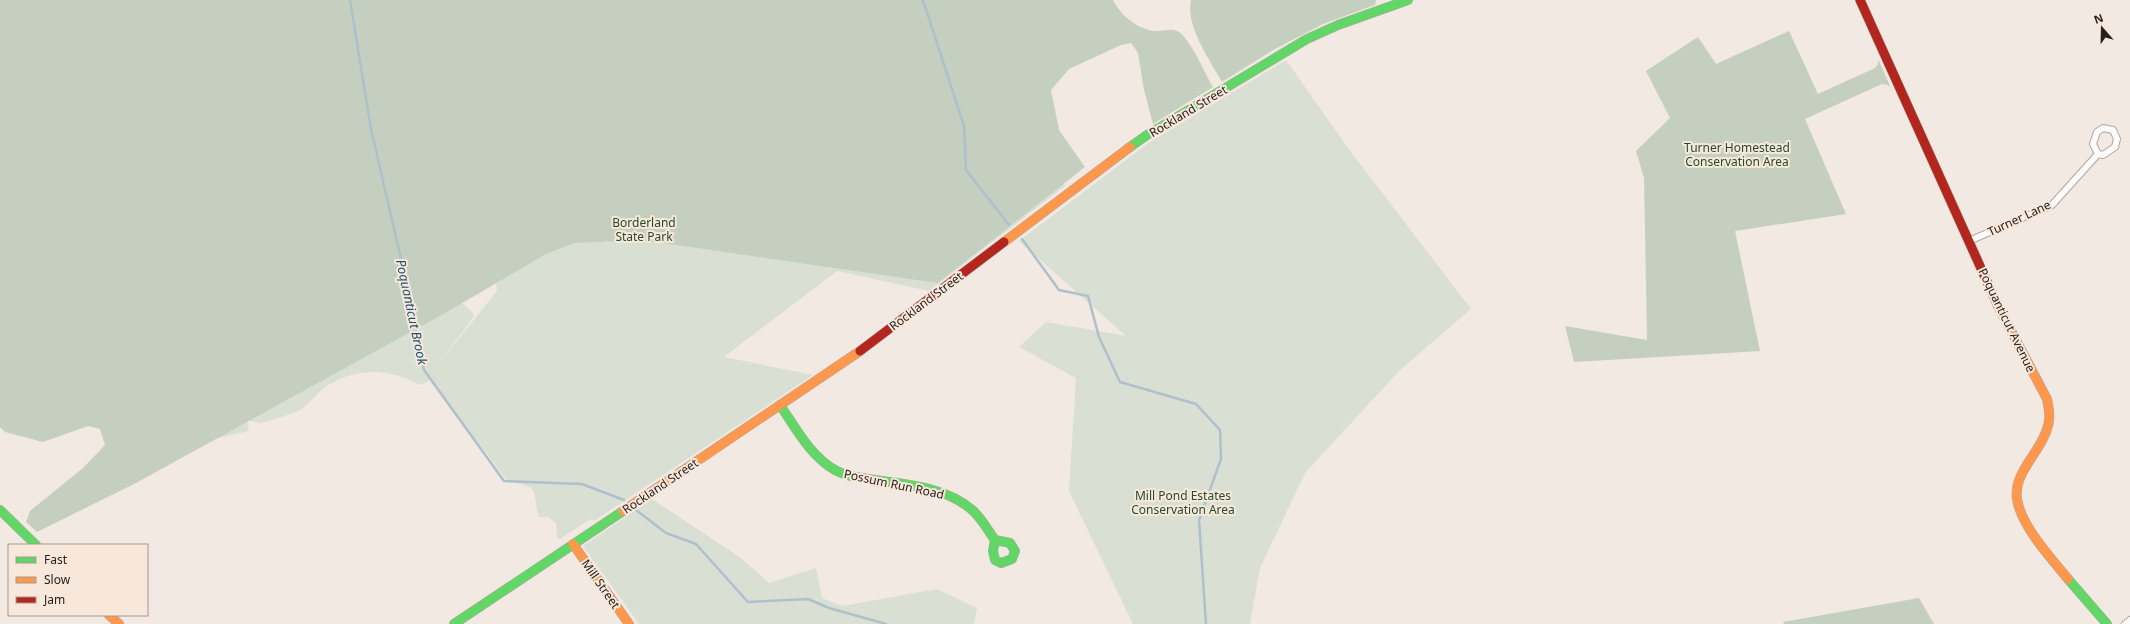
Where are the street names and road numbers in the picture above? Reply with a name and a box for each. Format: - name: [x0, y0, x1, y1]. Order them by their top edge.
- street label: Rockland Street: [1146, 81, 1231, 141]
- street label: Turner Lane: [1985, 196, 2054, 240]
- street label: Poquanticut Avenue: [1974, 265, 2040, 375]
- street label: Rockland Street: [886, 267, 967, 334]
- street label: Rockland Street: [619, 454, 702, 518]
- street label: Possum Run Road: [842, 465, 946, 503]
- street label: Mill Street: [578, 556, 625, 613]

